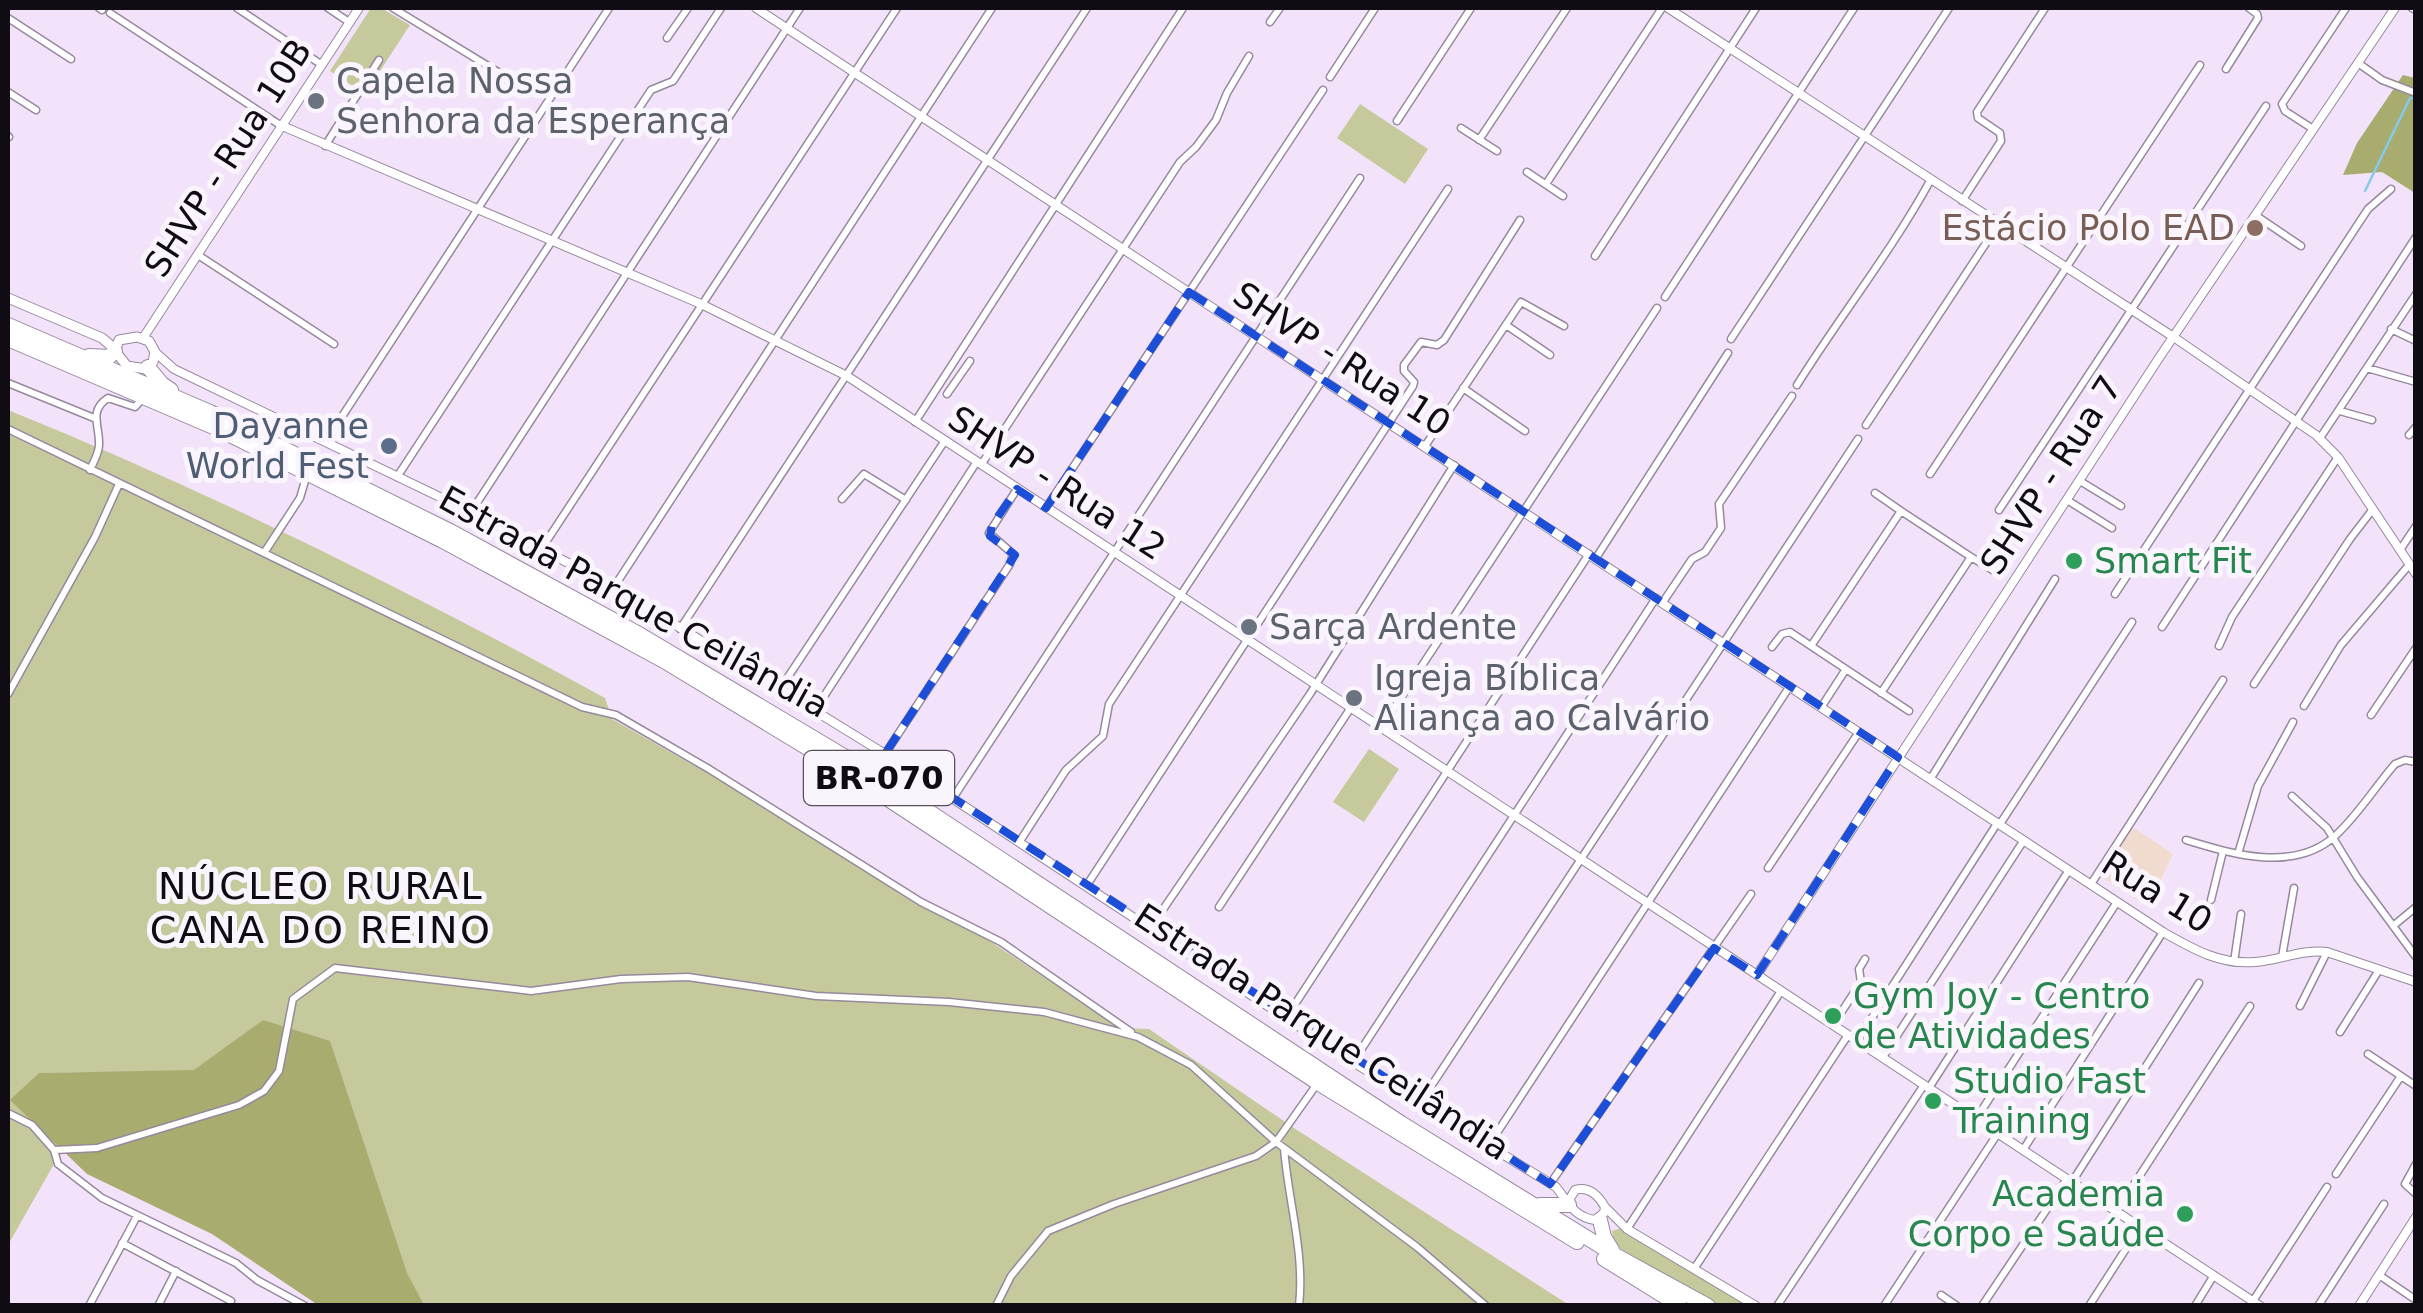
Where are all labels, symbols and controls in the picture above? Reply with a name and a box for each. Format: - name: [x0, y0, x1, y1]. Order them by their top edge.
- street label: SHVP - Rua 10B: [136, 32, 320, 284]
- place label: Capela Nossa Senhora da Esperança: [336, 61, 730, 141]
- marker: Capela Nossa Senhora da Esperança: [305, 90, 327, 112]
- place label: Estácio Polo EAD: [1941, 208, 2235, 248]
- marker: Estácio Polo EAD: [2244, 217, 2266, 239]
- street label: SHVP - Rua 10: [1226, 274, 1458, 444]
- street label: SHVP - Rua 7: [1972, 368, 2130, 582]
- street label: SHVP - Rua 12: [941, 398, 1173, 568]
- place label: Dayanne World Fest: [186, 406, 369, 486]
- marker: Dayanne World Fest: [378, 435, 400, 457]
- street label: Estrada Parque Ceilândia: [432, 478, 836, 726]
- place label: Smart Fit: [2094, 541, 2252, 581]
- marker: Smart Fit: [2063, 550, 2085, 572]
- place label: Sarça Ardente: [1269, 607, 1517, 647]
- marker: Sarça Ardente: [1238, 616, 1260, 638]
- place label: Igreja Bíblica Aliança ao Calvário: [1374, 658, 1710, 738]
- marker: Igreja Bíblica Aliança ao Calvário: [1343, 687, 1365, 709]
- road number: BR-070: [804, 751, 954, 805]
- street label: Rua 10: [2095, 843, 2219, 941]
- district label: NÚCLEO RURAL CANA DO REINO: [150, 864, 492, 952]
- street label: Estrada Parque Ceilândia: [1127, 896, 1517, 1168]
- place label: Gym Joy - Centro de Atividades: [1853, 976, 2150, 1056]
- marker: Gym Joy - Centro de Atividades: [1822, 1005, 1844, 1027]
- place label: Studio Fast Training: [1952, 1061, 2146, 1141]
- marker: Studio Fast Training: [1922, 1090, 1944, 1112]
- place label: Academia Corpo e Saúde: [1908, 1174, 2165, 1254]
- marker: Academia Corpo e Saúde: [2174, 1203, 2196, 1225]

